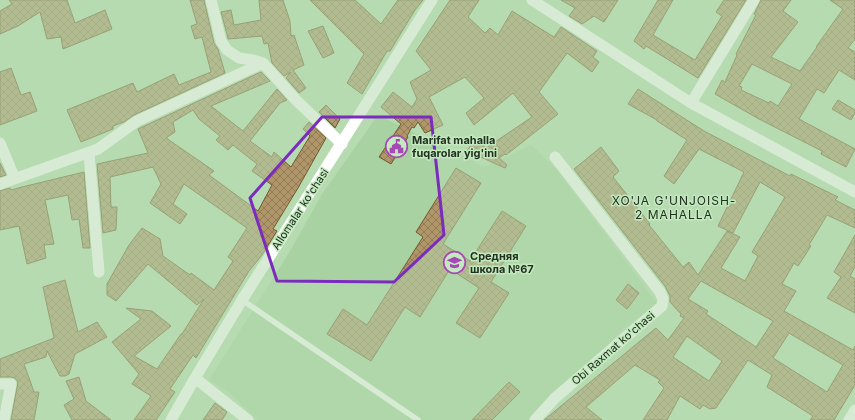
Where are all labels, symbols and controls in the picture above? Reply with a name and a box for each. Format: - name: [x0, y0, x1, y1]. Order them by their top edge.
- public building icon: Marifat mahalla fuqarolar yig'ini: [384, 133, 410, 159]
- place label: Marifat mahalla fuqarolar yig'ini: [412, 133, 497, 160]
- street label: Allomalar ko'chasi: [268, 166, 332, 252]
- district label: XO'JA G'UNJOISH- 2 MAHALLA: [612, 193, 736, 222]
- school or university icon: Средняя школа №67: [441, 249, 467, 275]
- place label: Средняя школа №67: [470, 249, 534, 276]
- street label: Obi Raxmat ko'chasi: [569, 308, 657, 388]

